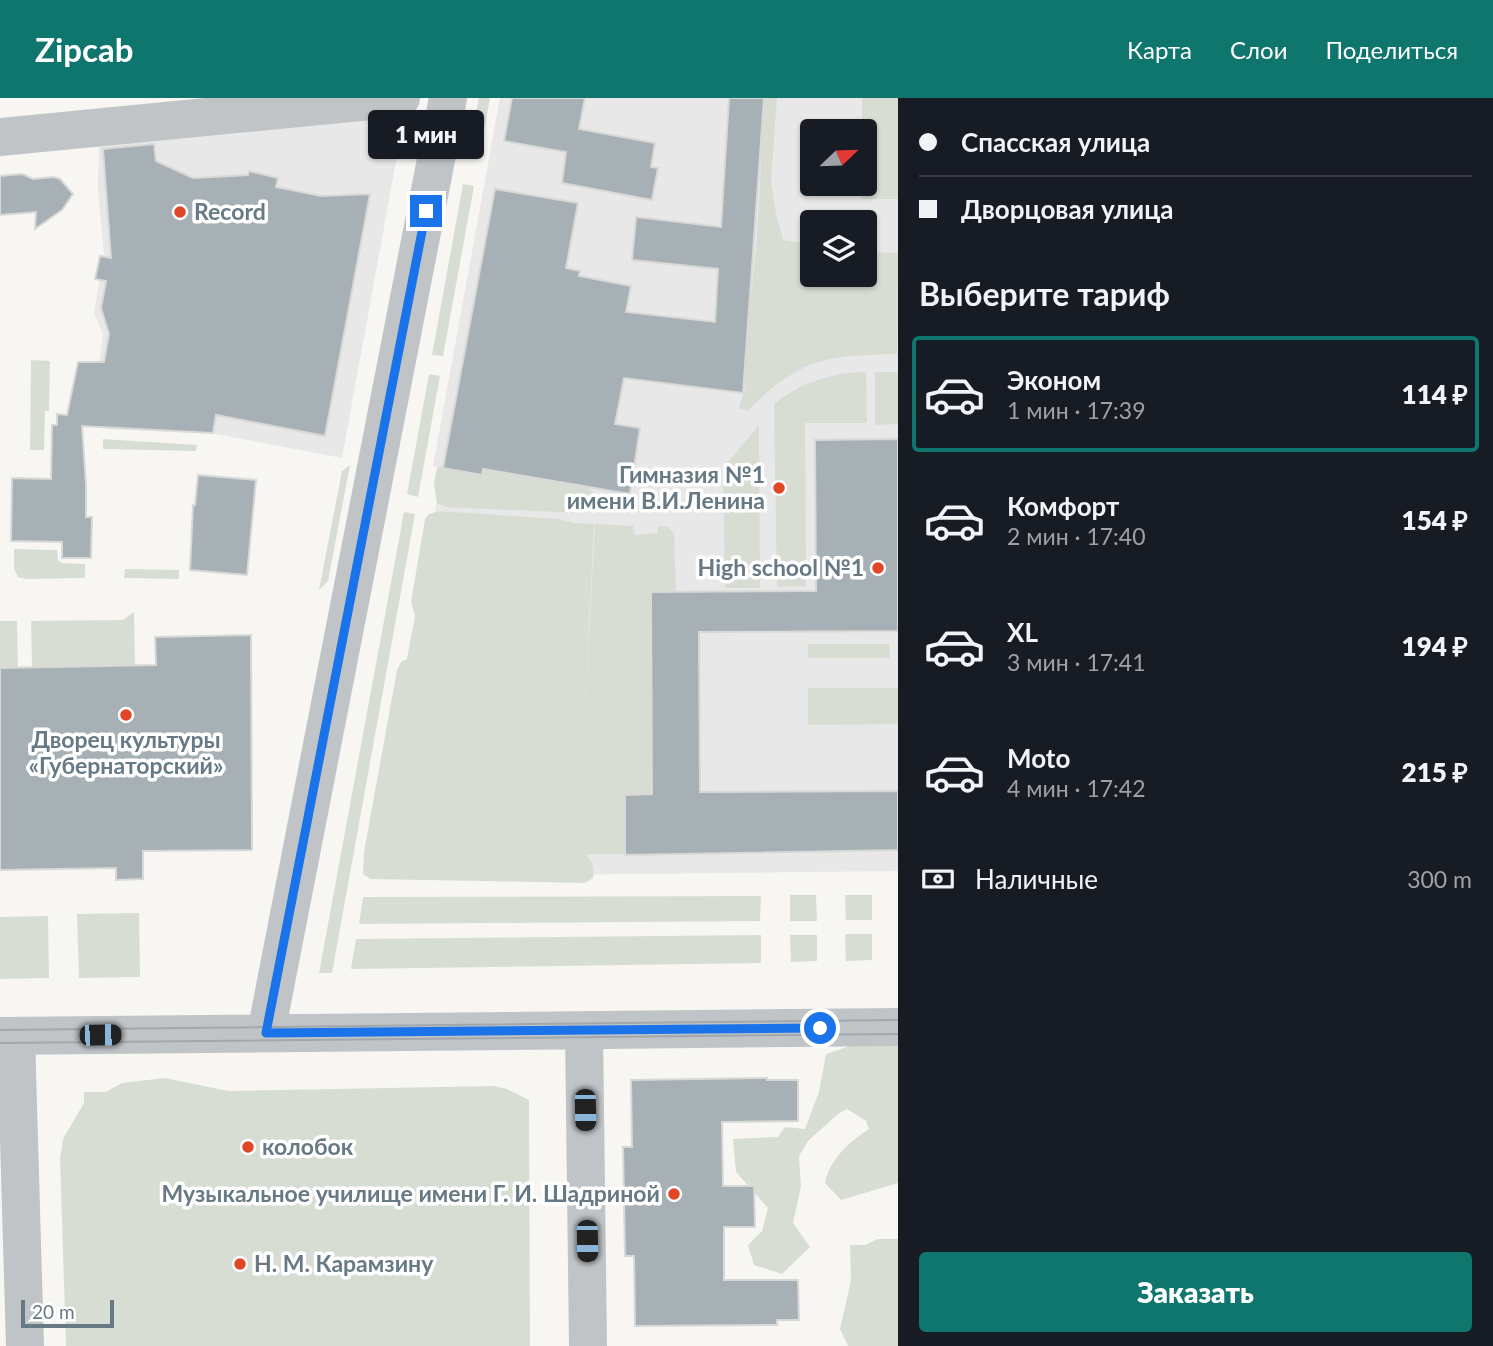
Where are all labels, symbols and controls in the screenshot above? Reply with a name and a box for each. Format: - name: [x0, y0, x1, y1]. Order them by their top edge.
- text: Zipcab: [35, 29, 133, 69]
- text: Карта: [1127, 35, 1192, 64]
- text: Слои: [1230, 35, 1287, 64]
- text: Поделиться: [1325, 35, 1458, 64]
- callout: 1 мин: [368, 109, 484, 158]
- north arrow: [800, 119, 877, 196]
- map controls: [800, 119, 877, 287]
- text: 1 мин: [395, 120, 457, 148]
- text: Спасская улица: [961, 126, 1150, 158]
- text: Дворцовая улица: [961, 193, 1174, 225]
- route end: [410, 195, 442, 227]
- place label: Record: [194, 197, 266, 225]
- marker: Record: [172, 204, 188, 220]
- button: layers: [800, 210, 877, 287]
- text: Выберите тариф: [919, 274, 1170, 313]
- icon: car: [923, 363, 986, 426]
- text: Эконом: [1007, 364, 1101, 396]
- text: 114 ₽: [1402, 378, 1468, 410]
- text: 1 мин · 17:39: [1007, 396, 1146, 424]
- place label: Гимназия №1 имени В.И.Ленина: [567, 460, 765, 514]
- marker: Гимназия №1 имени В.И.Ленина: [771, 480, 787, 496]
- icon: car: [923, 489, 986, 552]
- text: Комфорт: [1007, 490, 1119, 522]
- text: 154 ₽: [1402, 504, 1468, 536]
- text: 2 мин · 17:40: [1007, 522, 1146, 550]
- place label: High school №1: [698, 553, 864, 581]
- marker: High school №1: [870, 560, 886, 576]
- icon: car: [923, 615, 986, 678]
- text: XL: [1007, 616, 1038, 648]
- text: 194 ₽: [1402, 630, 1468, 662]
- text: 3 мин · 17:41: [1007, 648, 1146, 676]
- marker: Дворец культуры «Губернаторский»: [118, 707, 134, 723]
- place label: Дворец культуры «Губернаторский»: [28, 725, 224, 779]
- icon: car: [923, 741, 986, 804]
- text: Moto: [1007, 742, 1070, 774]
- text: 215 ₽: [1402, 756, 1468, 788]
- text: 4 мин · 17:42: [1007, 774, 1146, 802]
- icon: cash: [919, 860, 957, 898]
- text: Наличные: [975, 863, 1098, 895]
- text: 300 m: [1407, 865, 1472, 893]
- route start: [804, 1012, 836, 1044]
- car: [79, 1024, 122, 1046]
- car: [575, 1089, 596, 1131]
- place label: колобок: [262, 1132, 354, 1160]
- marker: колобок: [240, 1139, 256, 1155]
- place label: Музыкальное училище имени Г. И. Шадриной: [162, 1179, 660, 1207]
- marker: Музыкальное училище имени Г. И. Шадриной: [666, 1186, 682, 1202]
- car: [577, 1220, 598, 1262]
- place label: Н. М. Карамзину: [254, 1249, 434, 1277]
- button: Заказать: [919, 1252, 1472, 1332]
- marker: Н. М. Карамзину: [232, 1256, 248, 1272]
- scale bar: [21, 1297, 114, 1329]
- text: 20 m: [32, 1300, 75, 1323]

